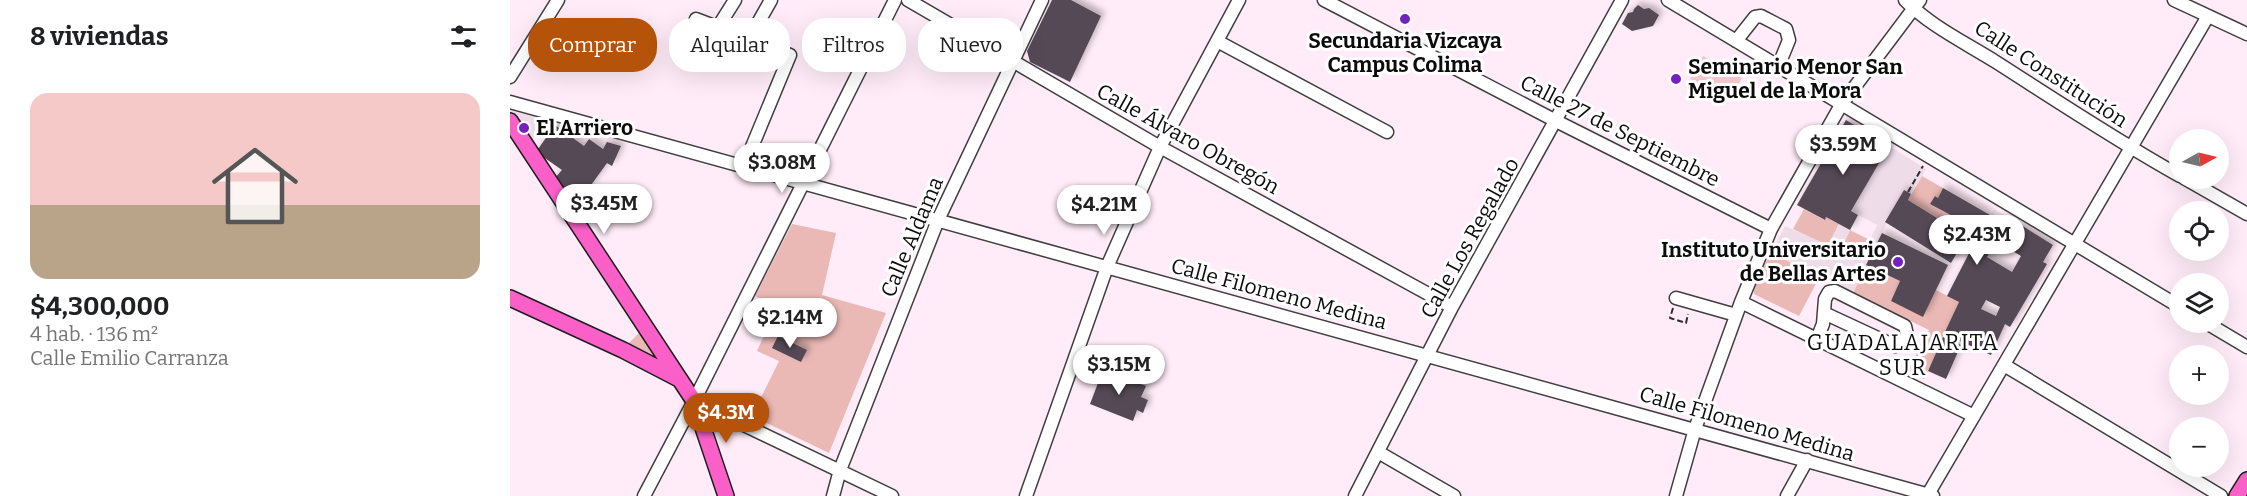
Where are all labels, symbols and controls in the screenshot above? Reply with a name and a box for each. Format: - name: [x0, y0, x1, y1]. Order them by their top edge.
- marker: Secundaria Vizcaya Campus Colima: [1398, 12, 1412, 26]
- street label: Calle Constitución: [1970, 15, 2132, 133]
- chip: Comprar: [528, 18, 657, 72]
- chip: Alquilar: [669, 18, 790, 72]
- chip: Filtros: [802, 18, 906, 72]
- chip: Nuevo: [918, 18, 1023, 72]
- icon: filters: [447, 20, 480, 53]
- text: 8 viviendas: [30, 21, 169, 52]
- place label: Secundaria Vizcaya Campus Colima: [1308, 28, 1502, 78]
- place label: Seminario Menor San Miguel de la Mora: [1688, 54, 1903, 104]
- street label: Calle 27 de Septiembre: [1516, 69, 1724, 193]
- marker: Seminario Menor San Miguel de la Mora: [1669, 72, 1683, 86]
- street label: Calle Álvaro Obregón: [1092, 78, 1284, 200]
- place label: El Arriero: [536, 115, 633, 141]
- marker: El Arriero: [517, 121, 531, 135]
- pin: $3.59M: [1794, 125, 1892, 176]
- north arrow: [2169, 129, 2229, 189]
- map controls: [2169, 129, 2229, 477]
- icon: home: [201, 132, 309, 240]
- text: $3.59M: [1809, 132, 1877, 156]
- pin: $3.08M: [733, 143, 831, 194]
- text: $3.08M: [748, 150, 816, 174]
- street label: Calle Los Regalado: [1415, 153, 1525, 323]
- street label: Calle Aldama: [875, 172, 949, 301]
- pin: $3.45M: [555, 184, 653, 235]
- pin: $4.21M: [1055, 185, 1153, 236]
- text: $3.45M: [570, 191, 638, 215]
- text: $4.21M: [1071, 192, 1137, 216]
- button: locate: [2169, 201, 2229, 261]
- pin: $2.43M: [1928, 215, 2026, 266]
- text: $2.43M: [1943, 222, 2011, 246]
- place label: Instituto Universitario de Bellas Artes: [1661, 237, 1886, 287]
- street label: Calle Filomeno Medina: [1168, 253, 1390, 336]
- marker: Instituto Universitario de Bellas Artes: [1891, 255, 1905, 269]
- button: layers: [2169, 273, 2229, 333]
- text: $4,300,000: [30, 291, 170, 322]
- pin: $2.14M: [741, 298, 839, 349]
- text: $2.14M: [757, 305, 823, 329]
- text: 4 hab. · 136 m²: [30, 322, 158, 346]
- district label: GUADALAJARITA SUR: [1807, 329, 1999, 381]
- pin: $3.15M: [1070, 345, 1168, 396]
- button: +: [2169, 345, 2229, 405]
- text: Calle Emilio Carranza: [30, 346, 229, 370]
- text: $3.15M: [1087, 352, 1151, 376]
- street label: Calle Filomeno Medina: [1636, 381, 1858, 467]
- pin: $4.3M: [684, 393, 768, 444]
- text: $4.3M: [697, 400, 755, 424]
- button: −: [2169, 417, 2229, 477]

